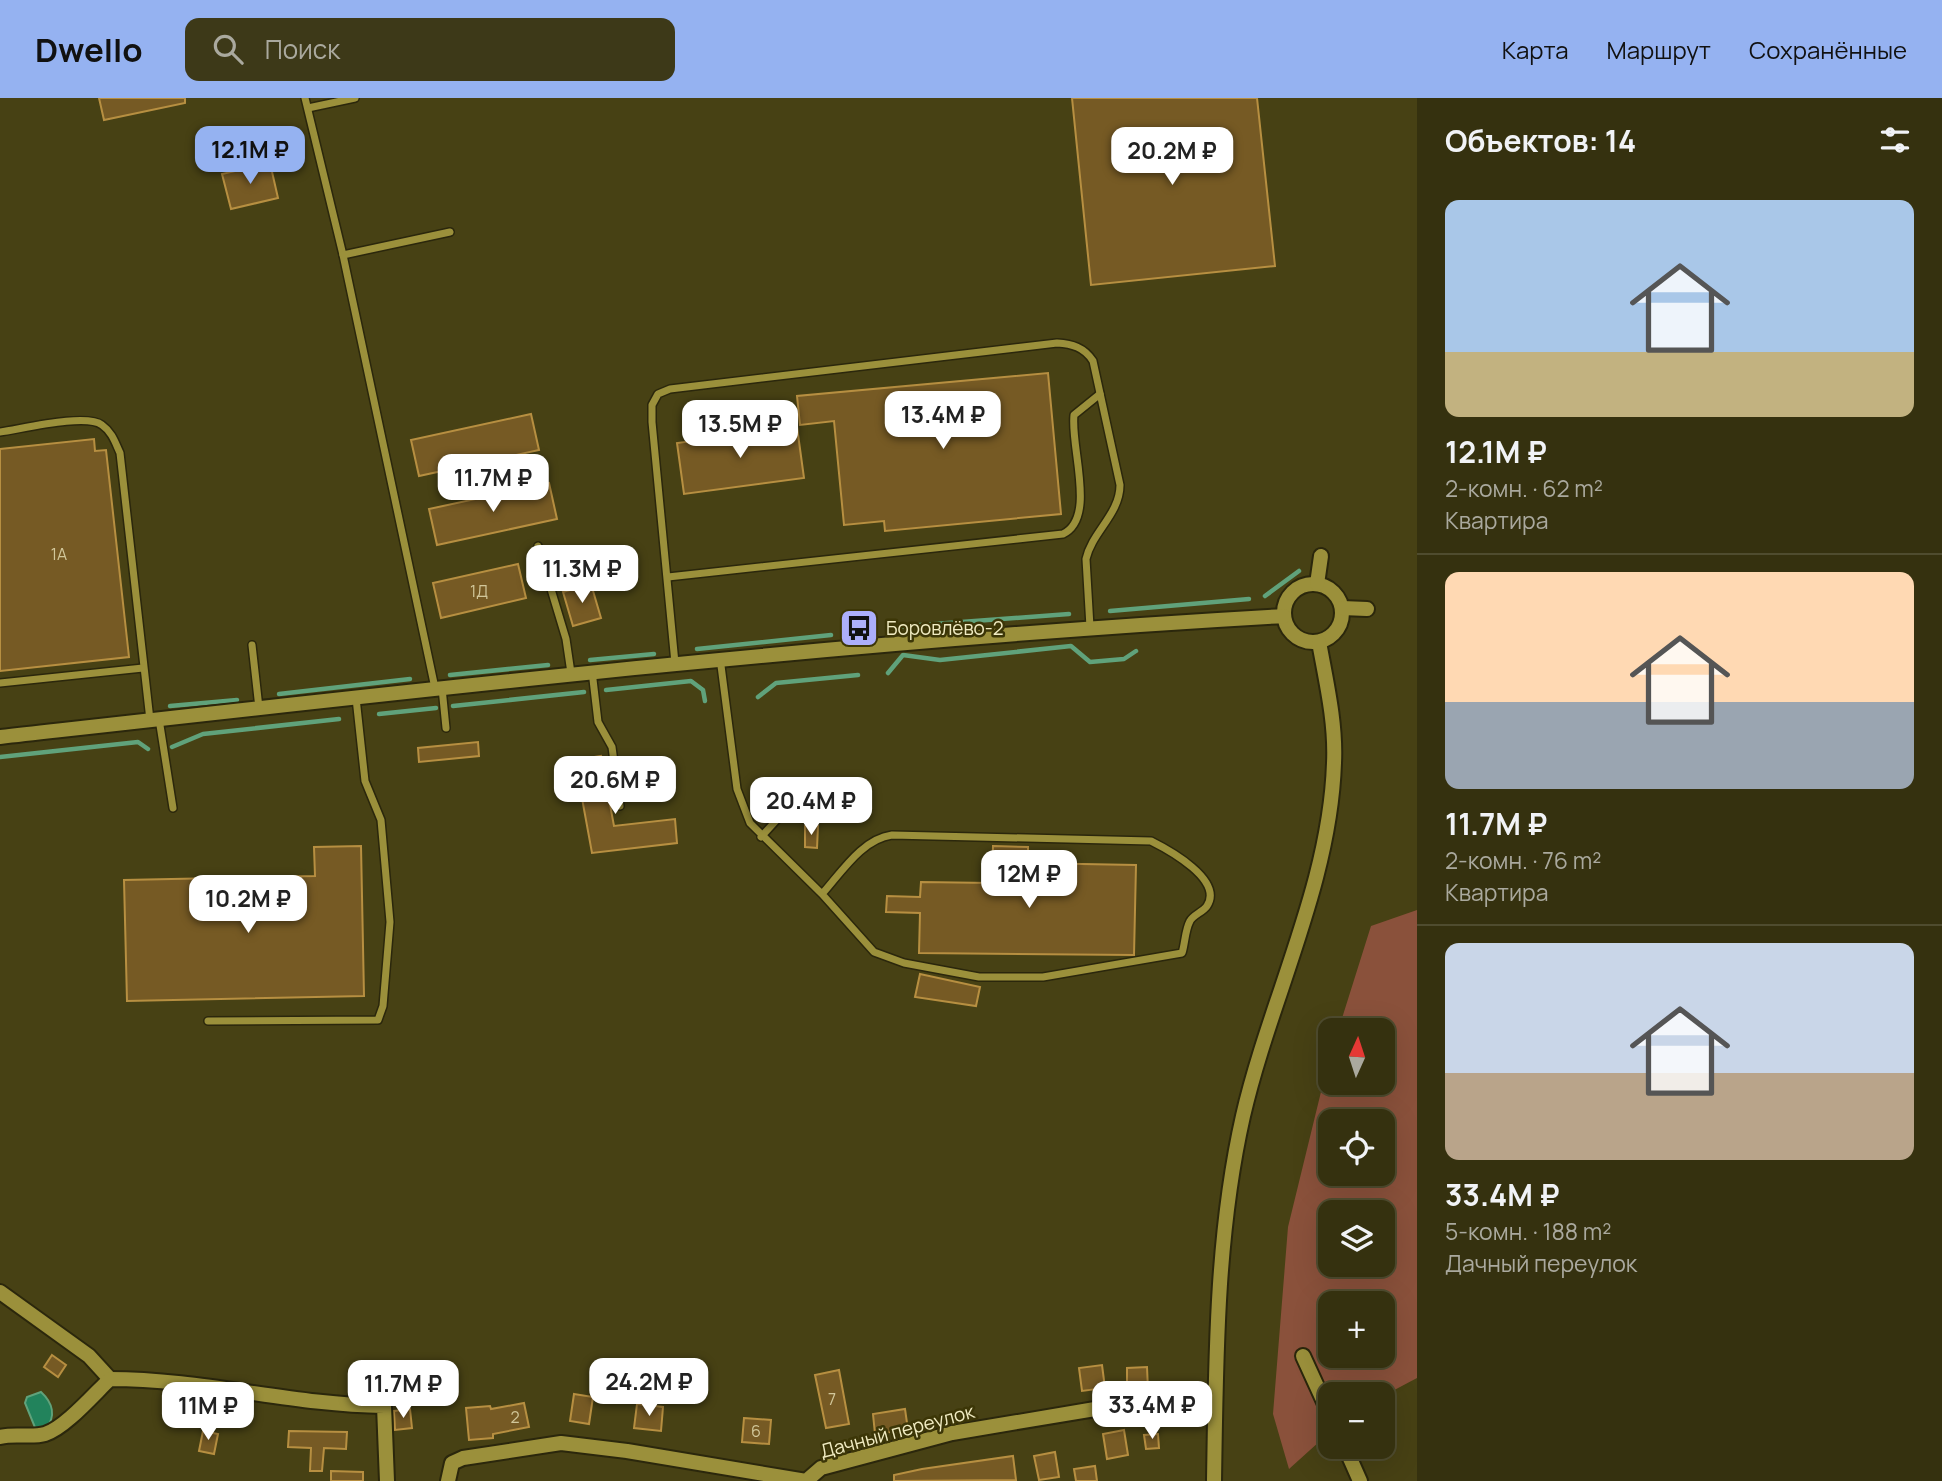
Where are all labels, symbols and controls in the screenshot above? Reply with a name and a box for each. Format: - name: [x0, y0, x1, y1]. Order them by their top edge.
- search box: [185, 18, 675, 81]
- text: Dwello: [35, 27, 143, 72]
- icon: search: [209, 30, 247, 68]
- text: Поиск: [265, 31, 340, 67]
- text: Карта: [1502, 33, 1569, 66]
- text: Маршрут: [1607, 33, 1711, 66]
- text: Сохранённые: [1749, 33, 1907, 66]
- text: Объектов: 14: [1445, 120, 1636, 161]
- icon: filters: [1876, 121, 1914, 159]
- pin: 12.1M ₽: [185, 126, 315, 186]
- pin: 20.2M ₽: [1107, 127, 1237, 187]
- text: 12.1M ₽: [211, 133, 289, 165]
- text: 20.2M ₽: [1127, 134, 1217, 166]
- icon: home: [1617, 245, 1743, 371]
- pin: 13.4M ₽: [878, 392, 1008, 451]
- text: 13.4M ₽: [901, 398, 985, 430]
- pin: 13.5M ₽: [675, 400, 805, 460]
- text: 13.5M ₽: [698, 407, 782, 439]
- text: 12.1M ₽: [1445, 431, 1547, 472]
- pin: 11.7M ₽: [428, 454, 558, 514]
- text: 11.7M ₽: [454, 461, 532, 493]
- text: 2-комн. · 62 m²: [1445, 472, 1603, 504]
- text: Квартира: [1445, 504, 1549, 536]
- house number: 1А: [51, 543, 67, 565]
- pin: 11.3M ₽: [517, 546, 647, 605]
- text: 11.3M ₽: [542, 552, 622, 584]
- house number: 1Д: [470, 580, 488, 602]
- bus stop icon: Боровлёво-2: [838, 607, 880, 649]
- place label: Боровлёво-2: [886, 615, 1004, 641]
- icon: home: [1617, 617, 1743, 743]
- pin: 20.6M ₽: [550, 756, 680, 816]
- text: 20.6M ₽: [570, 763, 660, 795]
- pin: 20.4M ₽: [746, 778, 876, 837]
- text: 20.4M ₽: [766, 784, 856, 816]
- text: 11.7M ₽: [1445, 803, 1547, 844]
- text: 2-комн. · 76 m²: [1445, 844, 1601, 876]
- pin: 12M ₽: [980, 850, 1078, 910]
- text: 12M ₽: [997, 857, 1061, 889]
- pin: 10.2M ₽: [183, 876, 313, 935]
- text: Квартира: [1445, 876, 1549, 908]
- text: 10.2M ₽: [205, 882, 291, 914]
- icon: home: [1617, 988, 1743, 1114]
- north arrow: [1318, 1018, 1395, 1096]
- map controls: [1318, 1018, 1395, 1459]
- button: locate: [1318, 1109, 1395, 1186]
- text: 33.4M ₽: [1445, 1174, 1559, 1215]
- button: layers: [1318, 1200, 1395, 1277]
- text: 5-комн. · 188 m²: [1445, 1215, 1611, 1247]
- text: Дачный переулок: [1445, 1247, 1637, 1279]
- button: +: [1318, 1291, 1395, 1368]
- pin: 24.2M ₽: [584, 1358, 714, 1418]
- pin: 11.7M ₽: [338, 1360, 468, 1420]
- text: 24.2M ₽: [605, 1365, 693, 1397]
- text: 11.7M ₽: [364, 1367, 442, 1399]
- pin: 11M ₽: [159, 1382, 257, 1442]
- pin: 33.4M ₽: [1087, 1382, 1217, 1441]
- button: −: [1318, 1382, 1395, 1459]
- house number: 7: [828, 1388, 836, 1410]
- text: 33.4M ₽: [1108, 1388, 1196, 1420]
- text: 11M ₽: [178, 1389, 238, 1421]
- street label: Дачный переулок: [817, 1398, 978, 1464]
- house number: 2: [510, 1406, 520, 1428]
- house number: 6: [751, 1420, 761, 1442]

